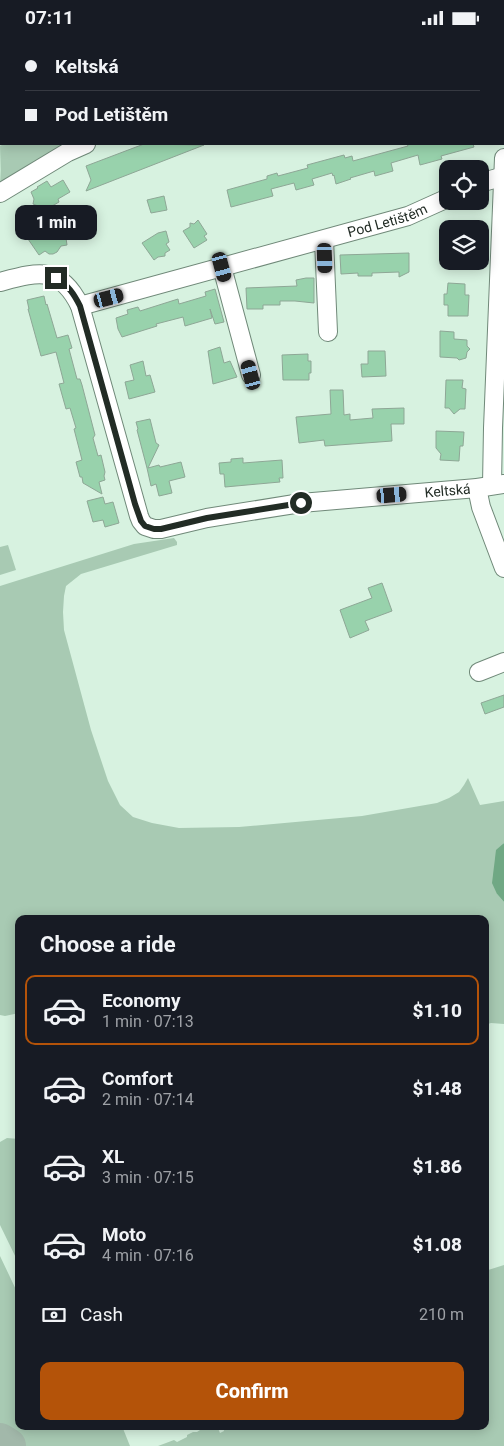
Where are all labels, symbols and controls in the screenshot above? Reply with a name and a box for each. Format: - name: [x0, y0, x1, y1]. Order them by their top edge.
- text: 07:11: [25, 6, 74, 29]
- text: Keltská: [55, 55, 119, 78]
- text: Pod Letištěm: [55, 103, 168, 126]
- map controls: [439, 160, 489, 270]
- button: locate: [439, 160, 489, 210]
- street label: Pod Letištěm: [346, 200, 430, 240]
- callout: 1 min: [15, 205, 97, 241]
- text: 1 min: [36, 213, 76, 232]
- button: layers: [439, 220, 489, 270]
- car: [316, 243, 333, 273]
- car: [210, 251, 233, 283]
- route end: [45, 267, 67, 289]
- car: [92, 287, 125, 309]
- car: [239, 359, 262, 391]
- street label: Keltská: [424, 481, 471, 500]
- car: [376, 486, 407, 504]
- route start: [290, 492, 312, 514]
- text: Choose a ride: [40, 932, 176, 957]
- icon: car: [42, 988, 87, 1033]
- text: Economy: [102, 989, 181, 1012]
- text: $1.10: [413, 999, 462, 1022]
- text: 1 min · 07:13: [102, 1012, 194, 1031]
- icon: car: [42, 1066, 87, 1111]
- text: Comfort: [102, 1067, 173, 1090]
- text: $1.48: [413, 1077, 462, 1100]
- text: 2 min · 07:14: [102, 1090, 194, 1109]
- icon: car: [42, 1144, 87, 1189]
- text: XL: [102, 1145, 124, 1168]
- text: $1.86: [413, 1155, 462, 1178]
- text: 3 min · 07:15: [102, 1168, 194, 1187]
- icon: car: [42, 1222, 87, 1267]
- text: Moto: [102, 1223, 146, 1246]
- text: $1.08: [413, 1233, 462, 1256]
- text: 4 min · 07:16: [102, 1246, 194, 1265]
- icon: cash: [40, 1301, 68, 1329]
- text: Cash: [80, 1303, 123, 1326]
- text: 210 m: [419, 1305, 464, 1324]
- button: Confirm: [40, 1362, 464, 1420]

